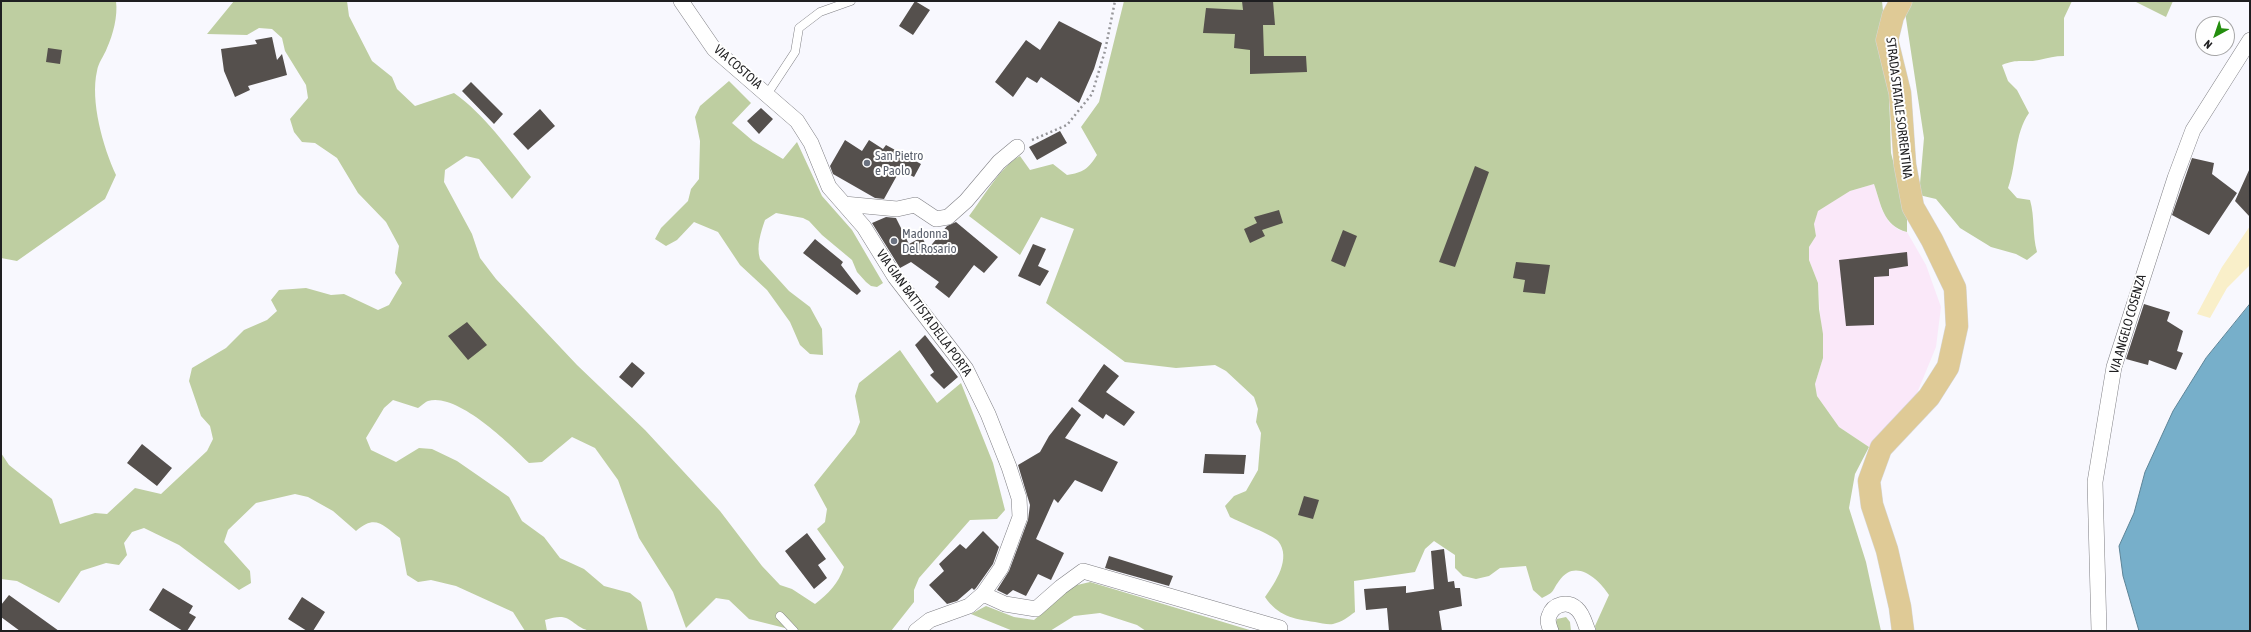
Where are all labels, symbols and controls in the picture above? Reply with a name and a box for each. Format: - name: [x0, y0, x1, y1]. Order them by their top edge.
- north arrow: [2195, 16, 2235, 56]
- street label: STRADA STATALE SORRENTINA: [1883, 36, 1915, 180]
- text: N: [2202, 38, 2214, 51]
- street label: VIA COSTOIA: [711, 42, 765, 92]
- place label: San Pietro e Paolo: [875, 148, 923, 179]
- marker: San Pietro e Paolo: [862, 158, 872, 168]
- place label: Madonna Del Rosario: [902, 226, 957, 257]
- marker: Madonna Del Rosario: [889, 236, 899, 246]
- street label: VIA GIAN BATTISTA DELLA PORTA: [873, 247, 975, 379]
- street label: VIA ANGELO COSENZA: [2106, 273, 2150, 375]

